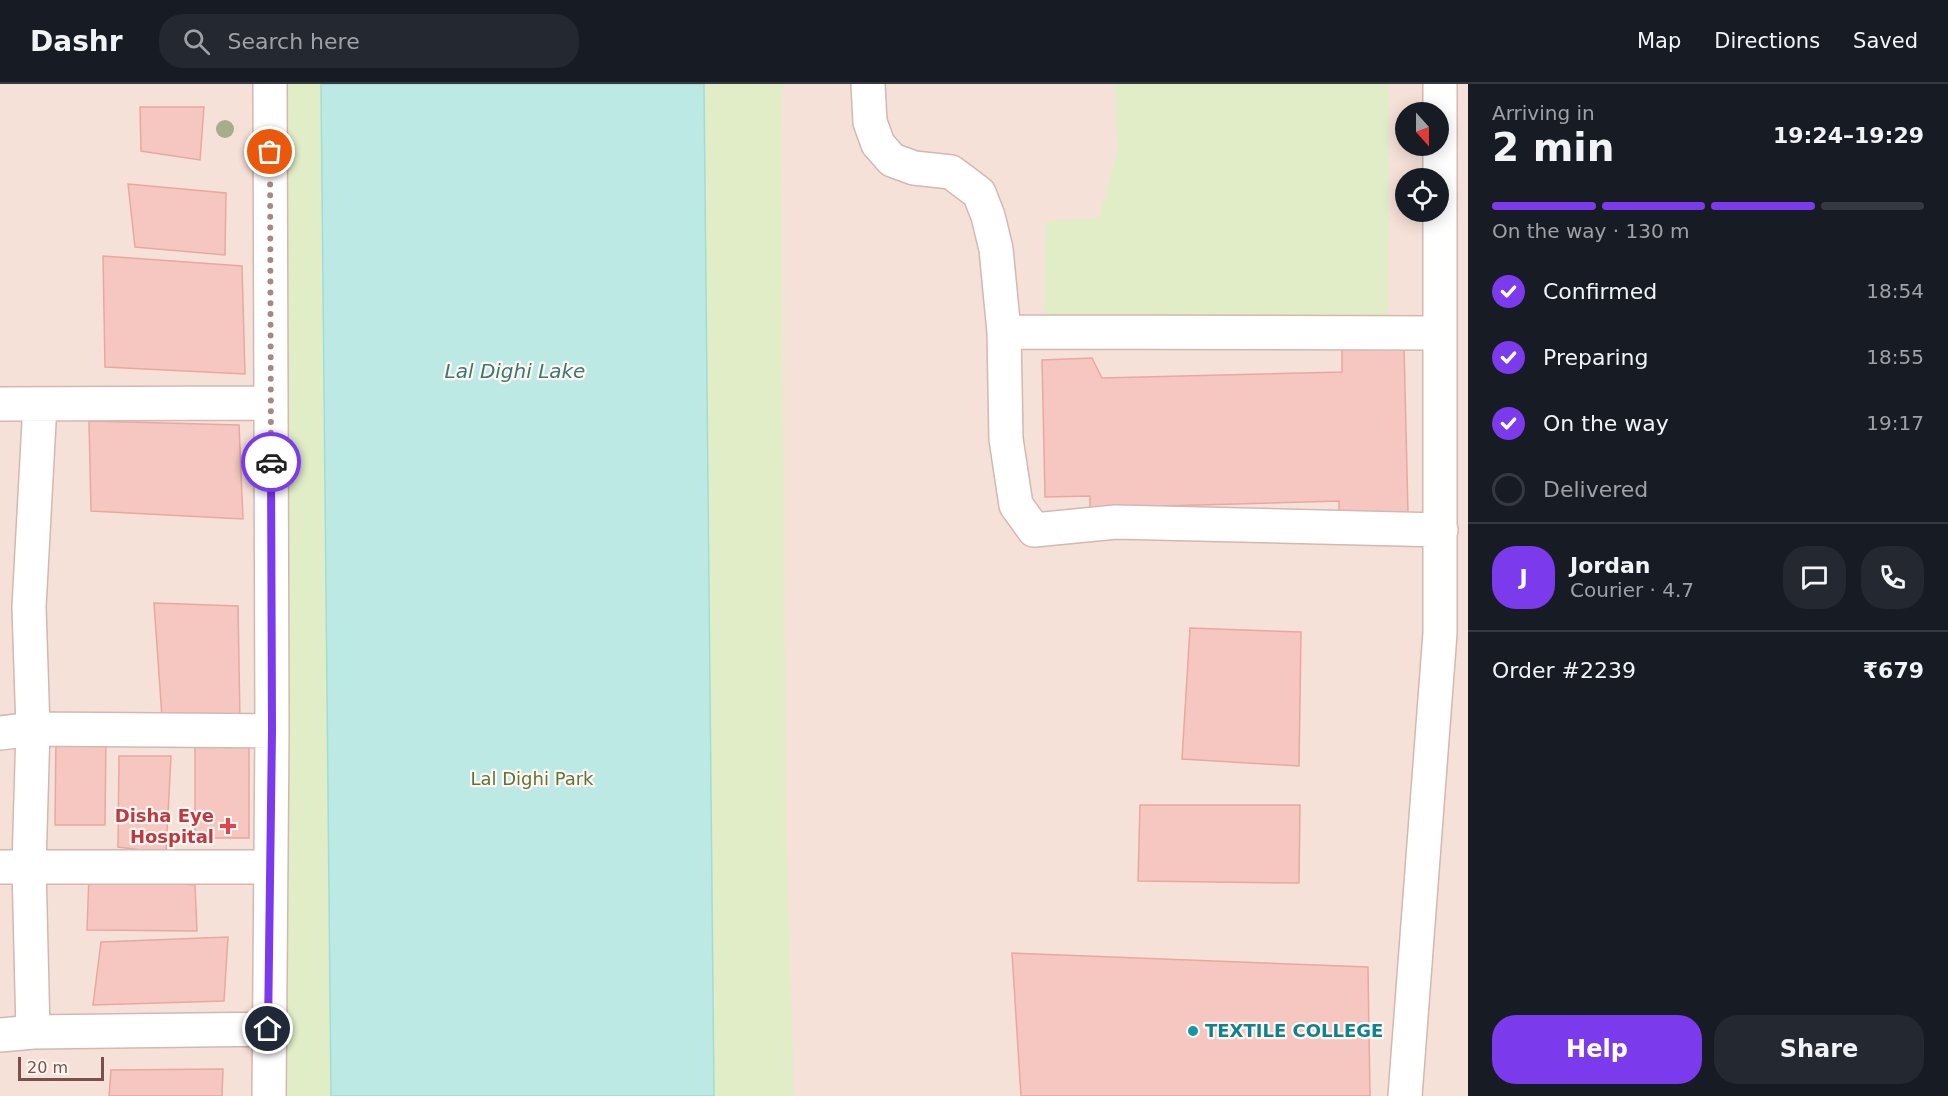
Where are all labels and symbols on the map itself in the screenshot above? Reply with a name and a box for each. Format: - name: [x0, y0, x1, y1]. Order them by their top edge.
- north arrow: [1395, 102, 1449, 156]
- pin: [244, 126, 295, 177]
- water label: Lal Dighi Lake: [445, 359, 585, 383]
- courier: [241, 432, 301, 492]
- park label: Lal Dighi Park: [470, 768, 594, 789]
- place label: Disha Eye Hospital: [115, 805, 214, 847]
- marker: Disha Eye Hospital: [219, 817, 237, 835]
- pin: [242, 1003, 293, 1054]
- place label: TEXTILE COLLEGE: [1205, 1020, 1383, 1041]
- marker: TEXTILE COLLEGE: [1186, 1024, 1200, 1038]
- scale bar: [18, 1054, 104, 1082]

